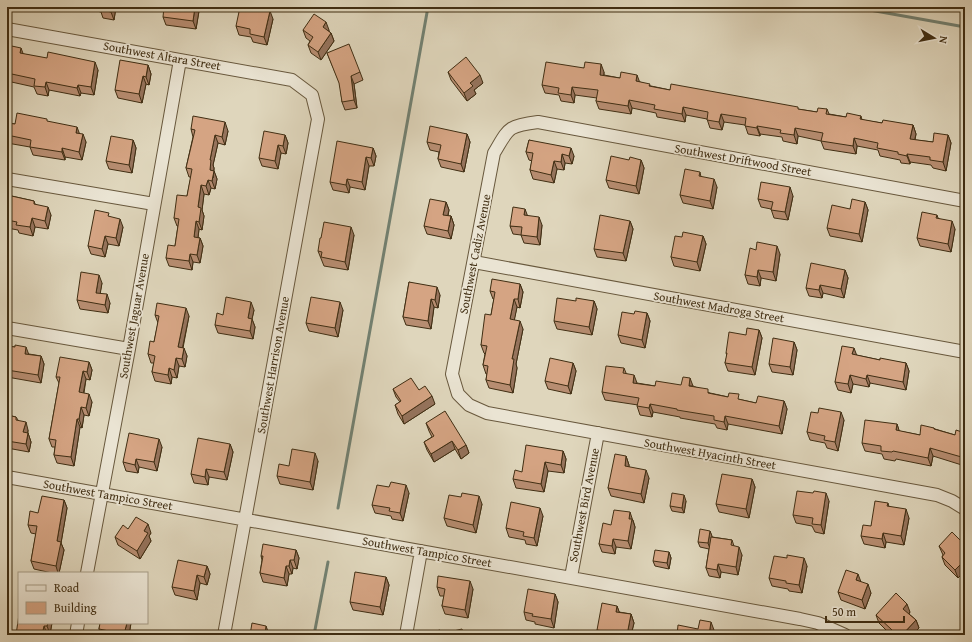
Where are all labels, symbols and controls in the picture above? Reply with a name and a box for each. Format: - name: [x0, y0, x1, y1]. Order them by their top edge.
- north arrow: [914, 18, 954, 58]
- text: N: [935, 35, 952, 45]
- street label: Southwest Altara Street: [102, 37, 223, 74]
- street label: Southwest Driftwood Street: [673, 139, 814, 180]
- street label: Southwest Cadiz Avenue: [455, 192, 495, 315]
- street label: Southwest Jaguar Avenue: [114, 252, 153, 380]
- street label: Southwest Madroga Street: [652, 287, 787, 327]
- street label: Southwest Harrison Avenue: [252, 295, 293, 435]
- street label: Southwest Hyacinth Street: [643, 434, 778, 474]
- street label: Southwest Bird Avenue: [564, 446, 603, 563]
- street label: Southwest Tampico Street: [42, 475, 175, 514]
- street label: Southwest Tampico Street: [361, 532, 494, 571]
- legend: [18, 572, 148, 624]
- text: Road: [54, 579, 80, 596]
- scale bar: [826, 598, 904, 624]
- text: Building: [54, 599, 97, 616]
- text: 50 m: [832, 603, 856, 620]

